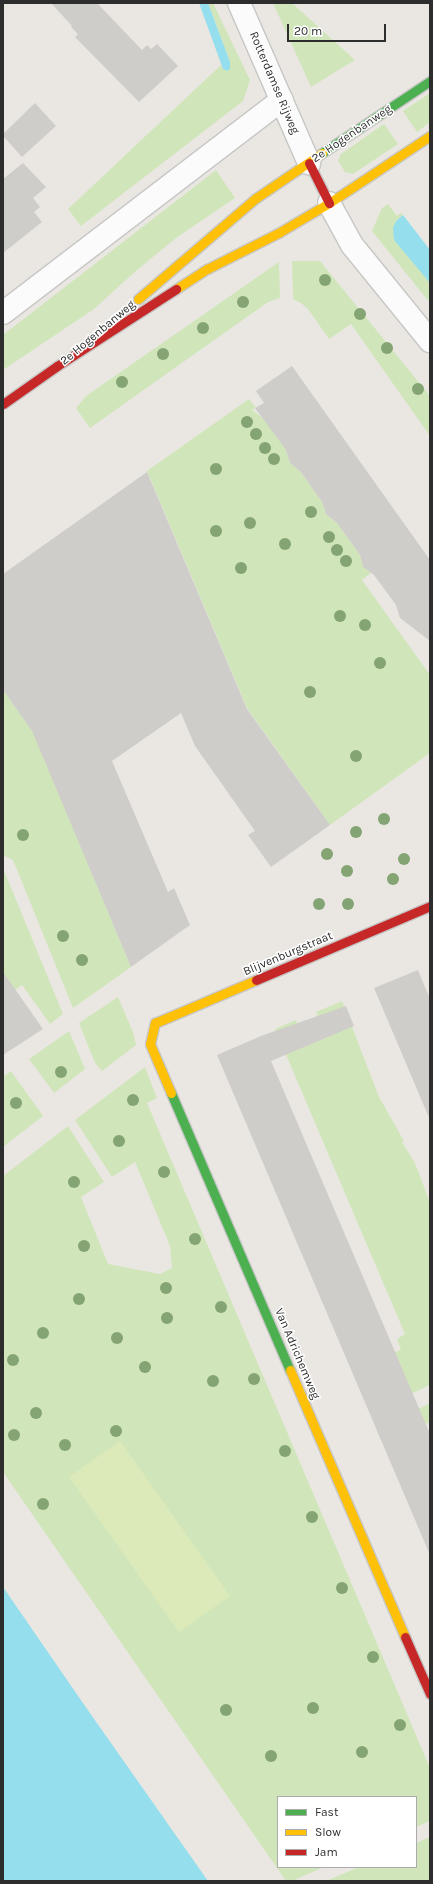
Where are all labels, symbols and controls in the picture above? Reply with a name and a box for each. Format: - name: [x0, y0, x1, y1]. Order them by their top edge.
- scale bar: [289, 16, 388, 42]
- text: 20 m: [294, 24, 322, 38]
- street label: Rotterdamse Rijweg: [246, 30, 302, 136]
- street label: 2e Hogenbanweg: [309, 102, 395, 166]
- street label: 2e Hogenbanweg: [58, 297, 138, 369]
- street label: Blijvenburgstraat: [241, 929, 335, 979]
- street label: Van Adrichemweg: [271, 1306, 323, 1402]
- legend: [277, 1796, 417, 1868]
- text: Fast: [315, 1805, 338, 1819]
- text: Slow: [315, 1825, 341, 1839]
- text: Jam: [315, 1845, 338, 1859]

